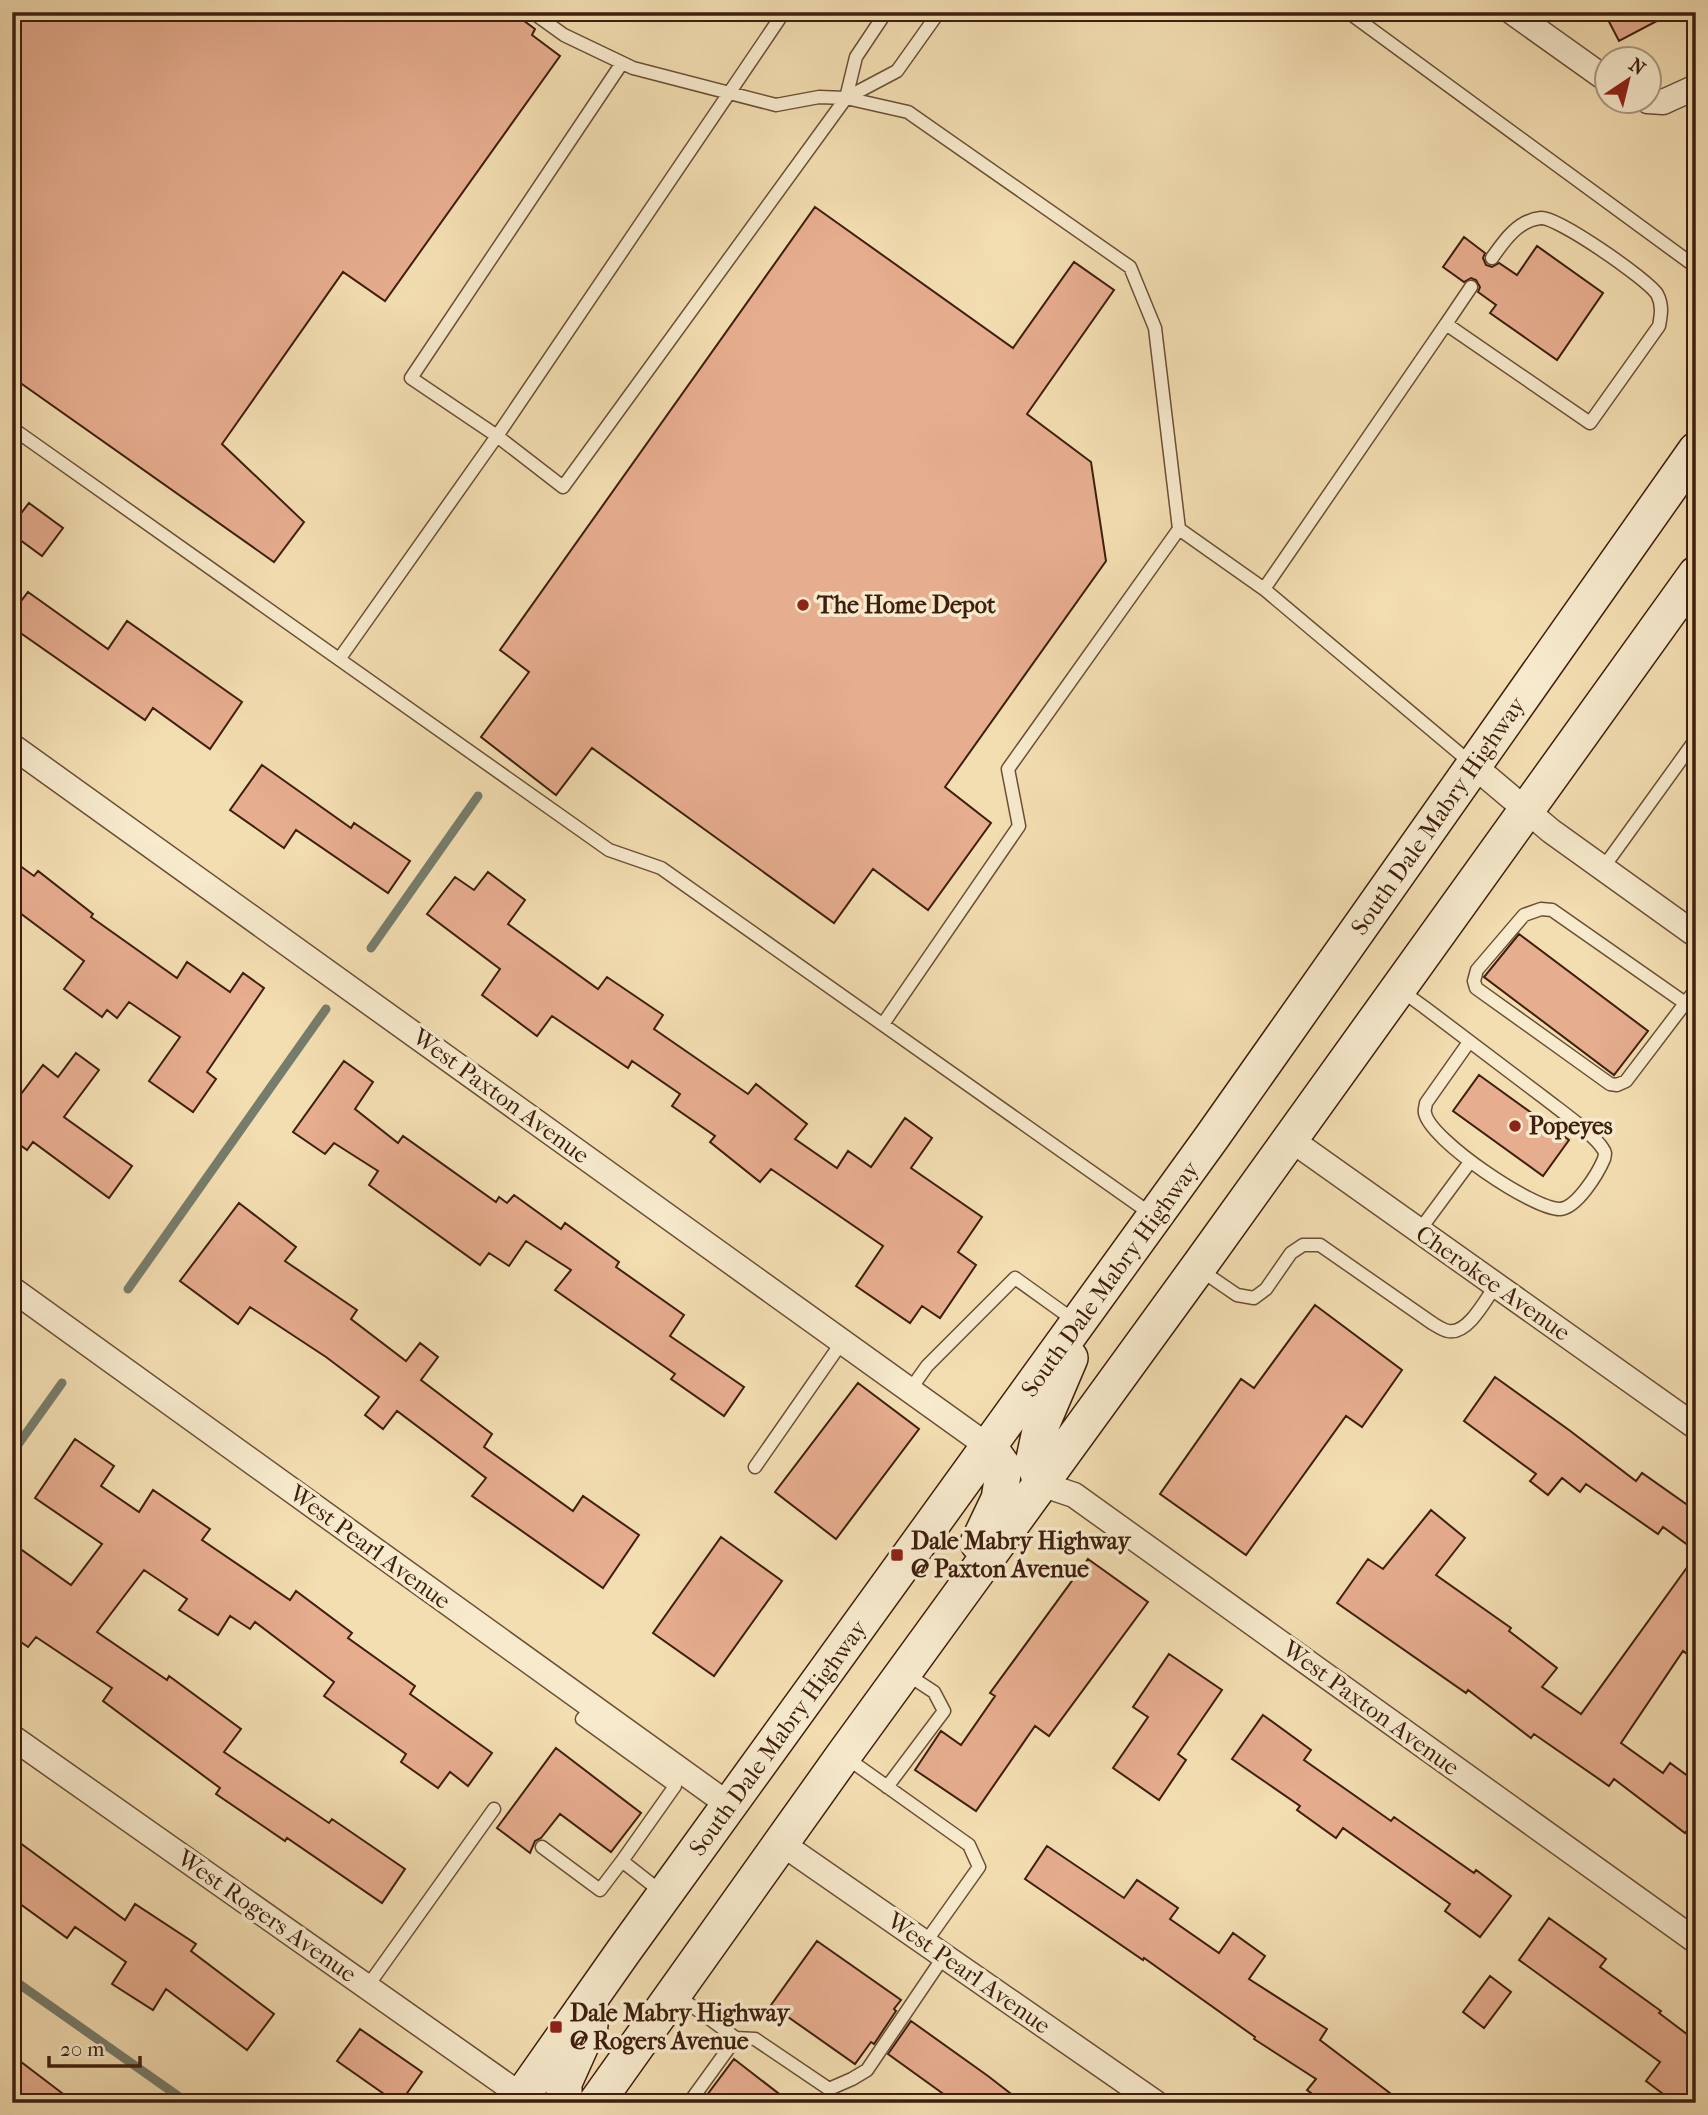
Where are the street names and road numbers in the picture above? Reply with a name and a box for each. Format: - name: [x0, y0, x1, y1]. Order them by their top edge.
- street label: South Dale Mabry Highway: [1345, 690, 1532, 941]
- street label: West Paxton Avenue: [406, 1022, 595, 1170]
- street label: South Dale Mabry Highway: [1015, 1155, 1206, 1402]
- street label: Cherokee Avenue: [1411, 1219, 1576, 1347]
- street label: West Pearl Avenue: [283, 1478, 456, 1615]
- street label: South Dale Mabry Highway: [683, 1614, 874, 1861]
- street label: West Paxton Avenue: [1276, 1634, 1465, 1782]
- street label: West Rogers Avenue: [171, 1843, 362, 1988]
- street label: West Pearl Avenue: [881, 1906, 1056, 2040]

